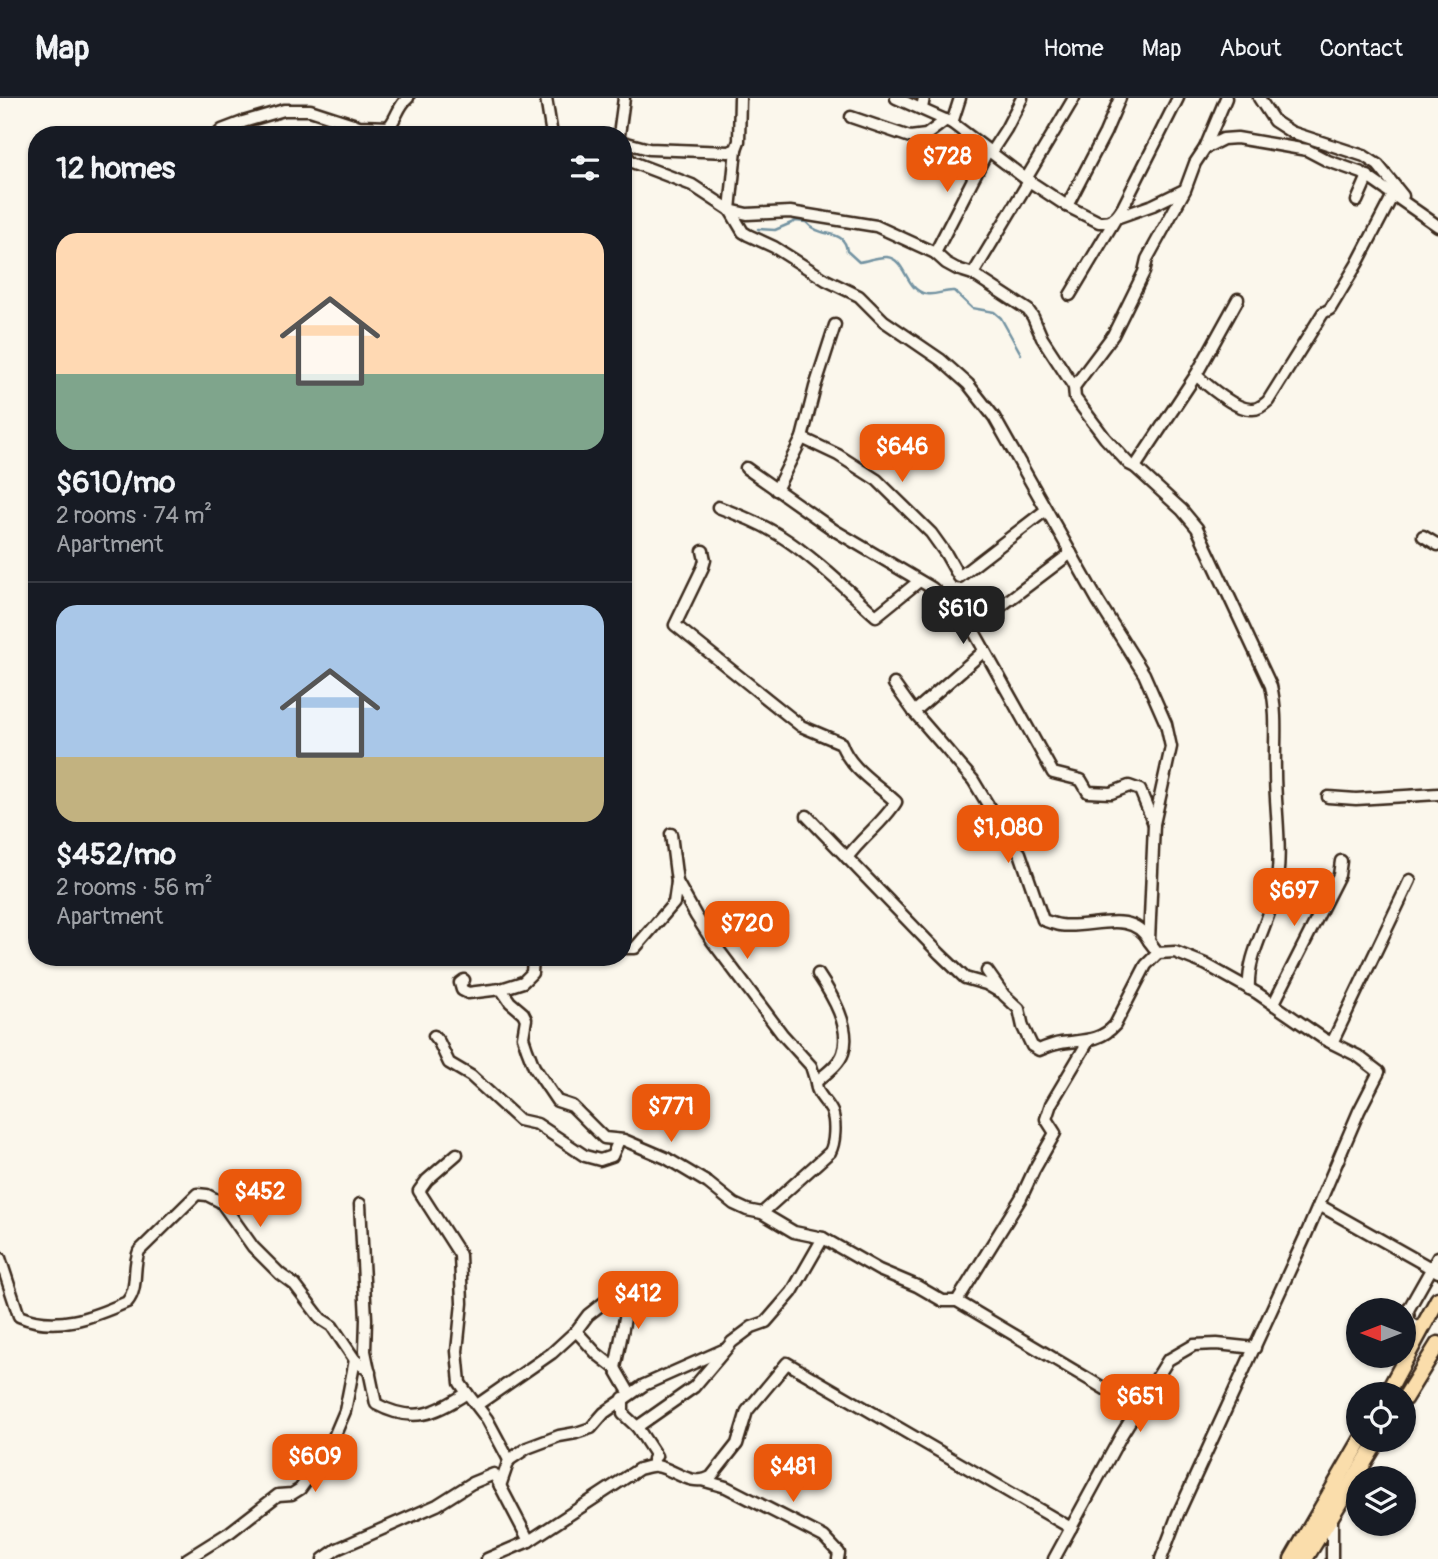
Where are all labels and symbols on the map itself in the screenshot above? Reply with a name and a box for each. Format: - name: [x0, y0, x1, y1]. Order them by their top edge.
- pin: $728: [906, 134, 988, 194]
- pin: $646: [861, 424, 943, 484]
- pin: $610: [922, 587, 1004, 646]
- pin: $1,080: [951, 806, 1065, 865]
- pin: $697: [1253, 868, 1335, 928]
- pin: $720: [706, 902, 788, 961]
- pin: $771: [630, 1084, 712, 1144]
- pin: $452: [219, 1170, 301, 1229]
- pin: $412: [597, 1272, 679, 1331]
- north arrow: [1346, 1298, 1416, 1368]
- pin: $651: [1099, 1374, 1181, 1434]
- pin: $609: [274, 1434, 356, 1494]
- pin: $481: [752, 1444, 834, 1504]

